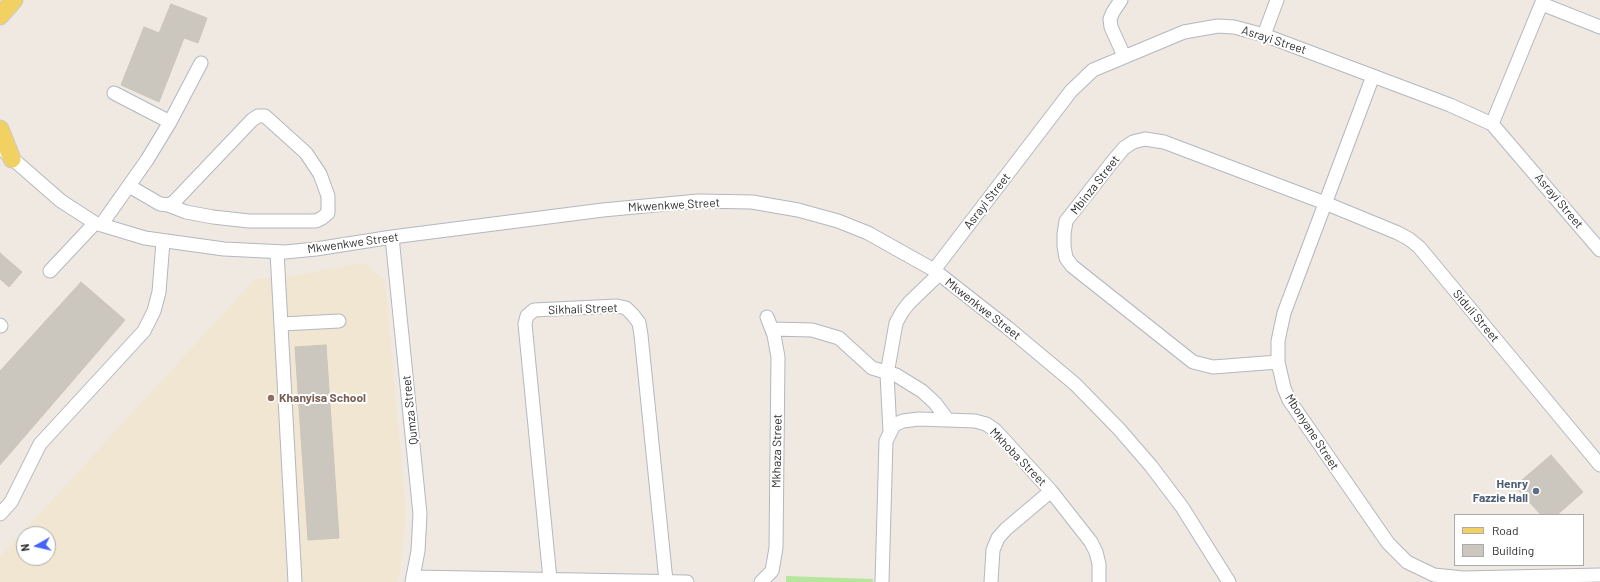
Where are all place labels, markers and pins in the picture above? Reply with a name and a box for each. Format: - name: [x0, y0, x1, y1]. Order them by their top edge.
- place label: Khanyisa School: [279, 391, 366, 405]
- marker: Khanyisa School: [266, 393, 276, 403]
- place label: Henry Fazzie Hall: [1473, 477, 1528, 505]
- marker: Henry Fazzie Hall: [1531, 486, 1541, 496]

